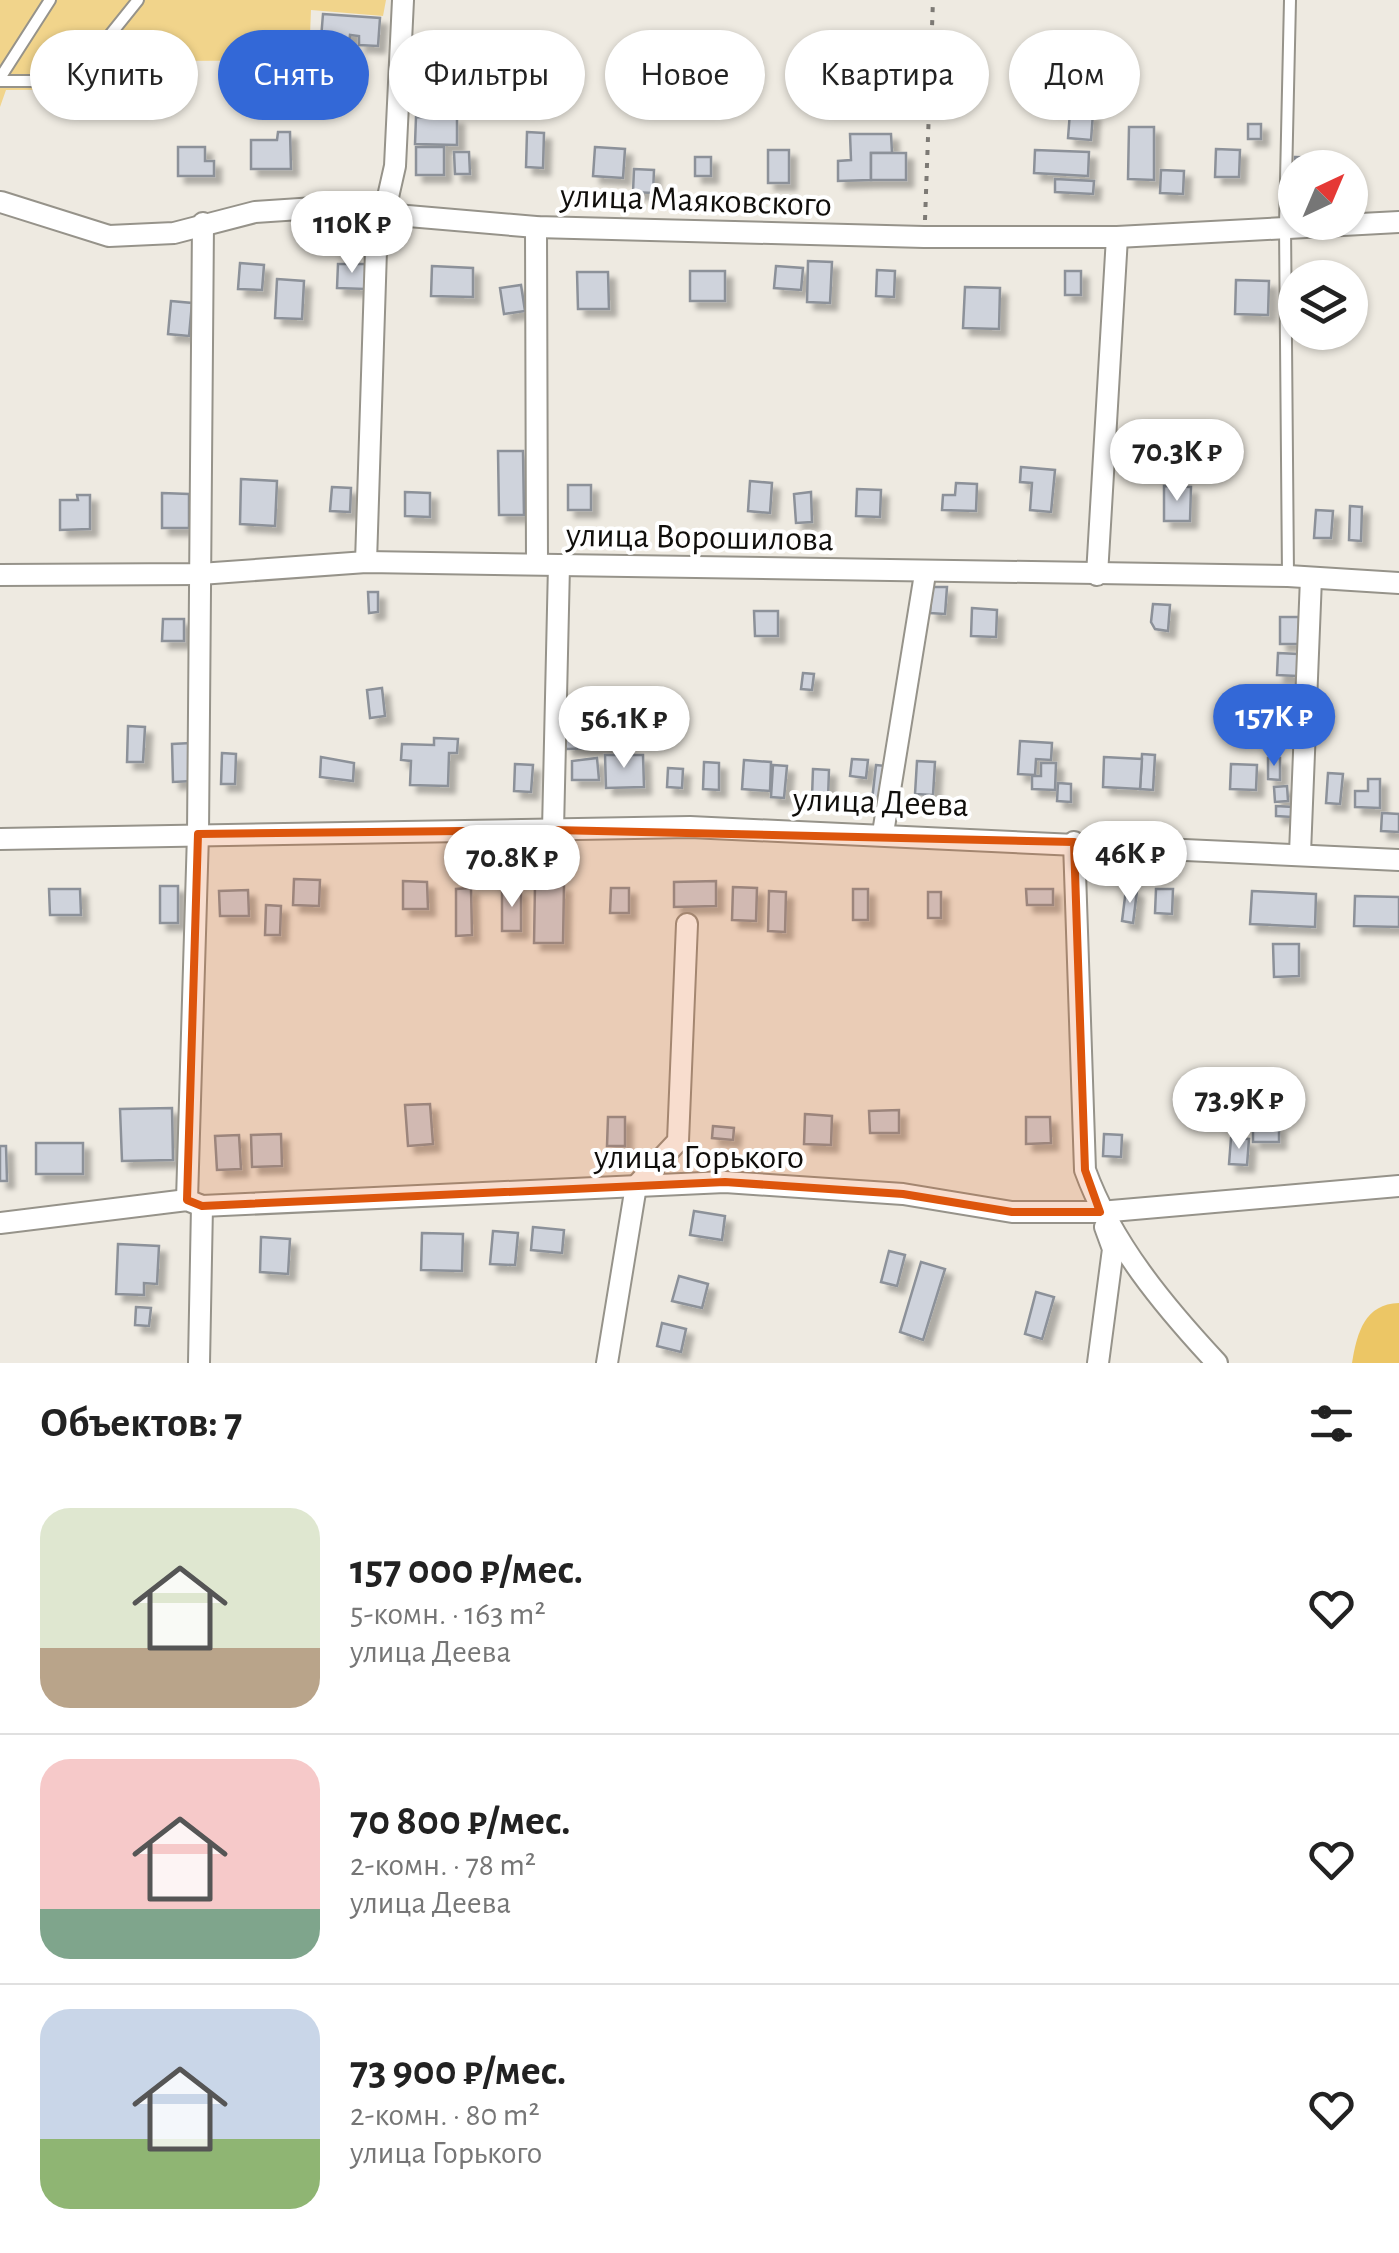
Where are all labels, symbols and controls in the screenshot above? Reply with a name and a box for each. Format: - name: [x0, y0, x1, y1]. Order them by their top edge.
- chip: Купить: [30, 30, 198, 120]
- chip: Снять: [218, 30, 369, 120]
- chip: Фильтры: [389, 30, 585, 120]
- chip: Новое: [605, 30, 765, 120]
- chip: Квартира: [785, 30, 989, 120]
- chip: Дом: [1009, 30, 1140, 120]
- north arrow: [1278, 150, 1368, 240]
- map controls: [1278, 150, 1368, 350]
- street label: улица Маяковского: [559, 178, 832, 223]
- pin: 110K ₽: [271, 191, 433, 276]
- text: 110K ₽: [313, 207, 391, 239]
- button: layers: [1278, 260, 1368, 350]
- pin: 70.3K ₽: [1085, 419, 1269, 504]
- text: 70.3K ₽: [1132, 435, 1222, 467]
- street label: улица Ворошилова: [565, 518, 834, 557]
- pin: 157K ₽: [1193, 684, 1355, 769]
- pin: 56.1K ₽: [532, 686, 716, 771]
- text: 157K ₽: [1235, 700, 1313, 732]
- text: 56.1K ₽: [581, 702, 667, 734]
- street label: улица Деева: [791, 782, 970, 823]
- pin: 46K ₽: [1060, 821, 1200, 906]
- pin: 70.8K ₽: [420, 825, 604, 910]
- text: 46K ₽: [1095, 837, 1165, 869]
- text: 70.8K ₽: [466, 841, 558, 873]
- pin: 73.9K ₽: [1147, 1067, 1331, 1152]
- text: 73.9K ₽: [1195, 1083, 1283, 1115]
- street label: улица Горького: [593, 1140, 804, 1175]
- icon: filters: [1304, 1396, 1359, 1451]
- text: Объектов: 7: [40, 1402, 242, 1444]
- icon: home: [120, 1548, 240, 1668]
- text: 157 000 ₽/мес.: [350, 1549, 583, 1591]
- icon: heart: [1304, 1581, 1359, 1636]
- text: 5-комн. · 163 m²: [350, 1598, 546, 1630]
- text: улица Деева: [350, 1636, 511, 1668]
- icon: home: [120, 1799, 240, 1919]
- text: 70 800 ₽/мес.: [350, 1800, 571, 1842]
- icon: heart: [1304, 1832, 1359, 1887]
- text: 2-комн. · 78 m²: [350, 1849, 536, 1881]
- text: улица Деева: [350, 1887, 511, 1919]
- icon: home: [120, 2049, 240, 2169]
- text: 73 900 ₽/мес.: [350, 2050, 566, 2092]
- icon: heart: [1304, 2082, 1359, 2137]
- text: 2-комн. · 80 m²: [350, 2099, 540, 2131]
- text: улица Горького: [350, 2137, 542, 2169]

